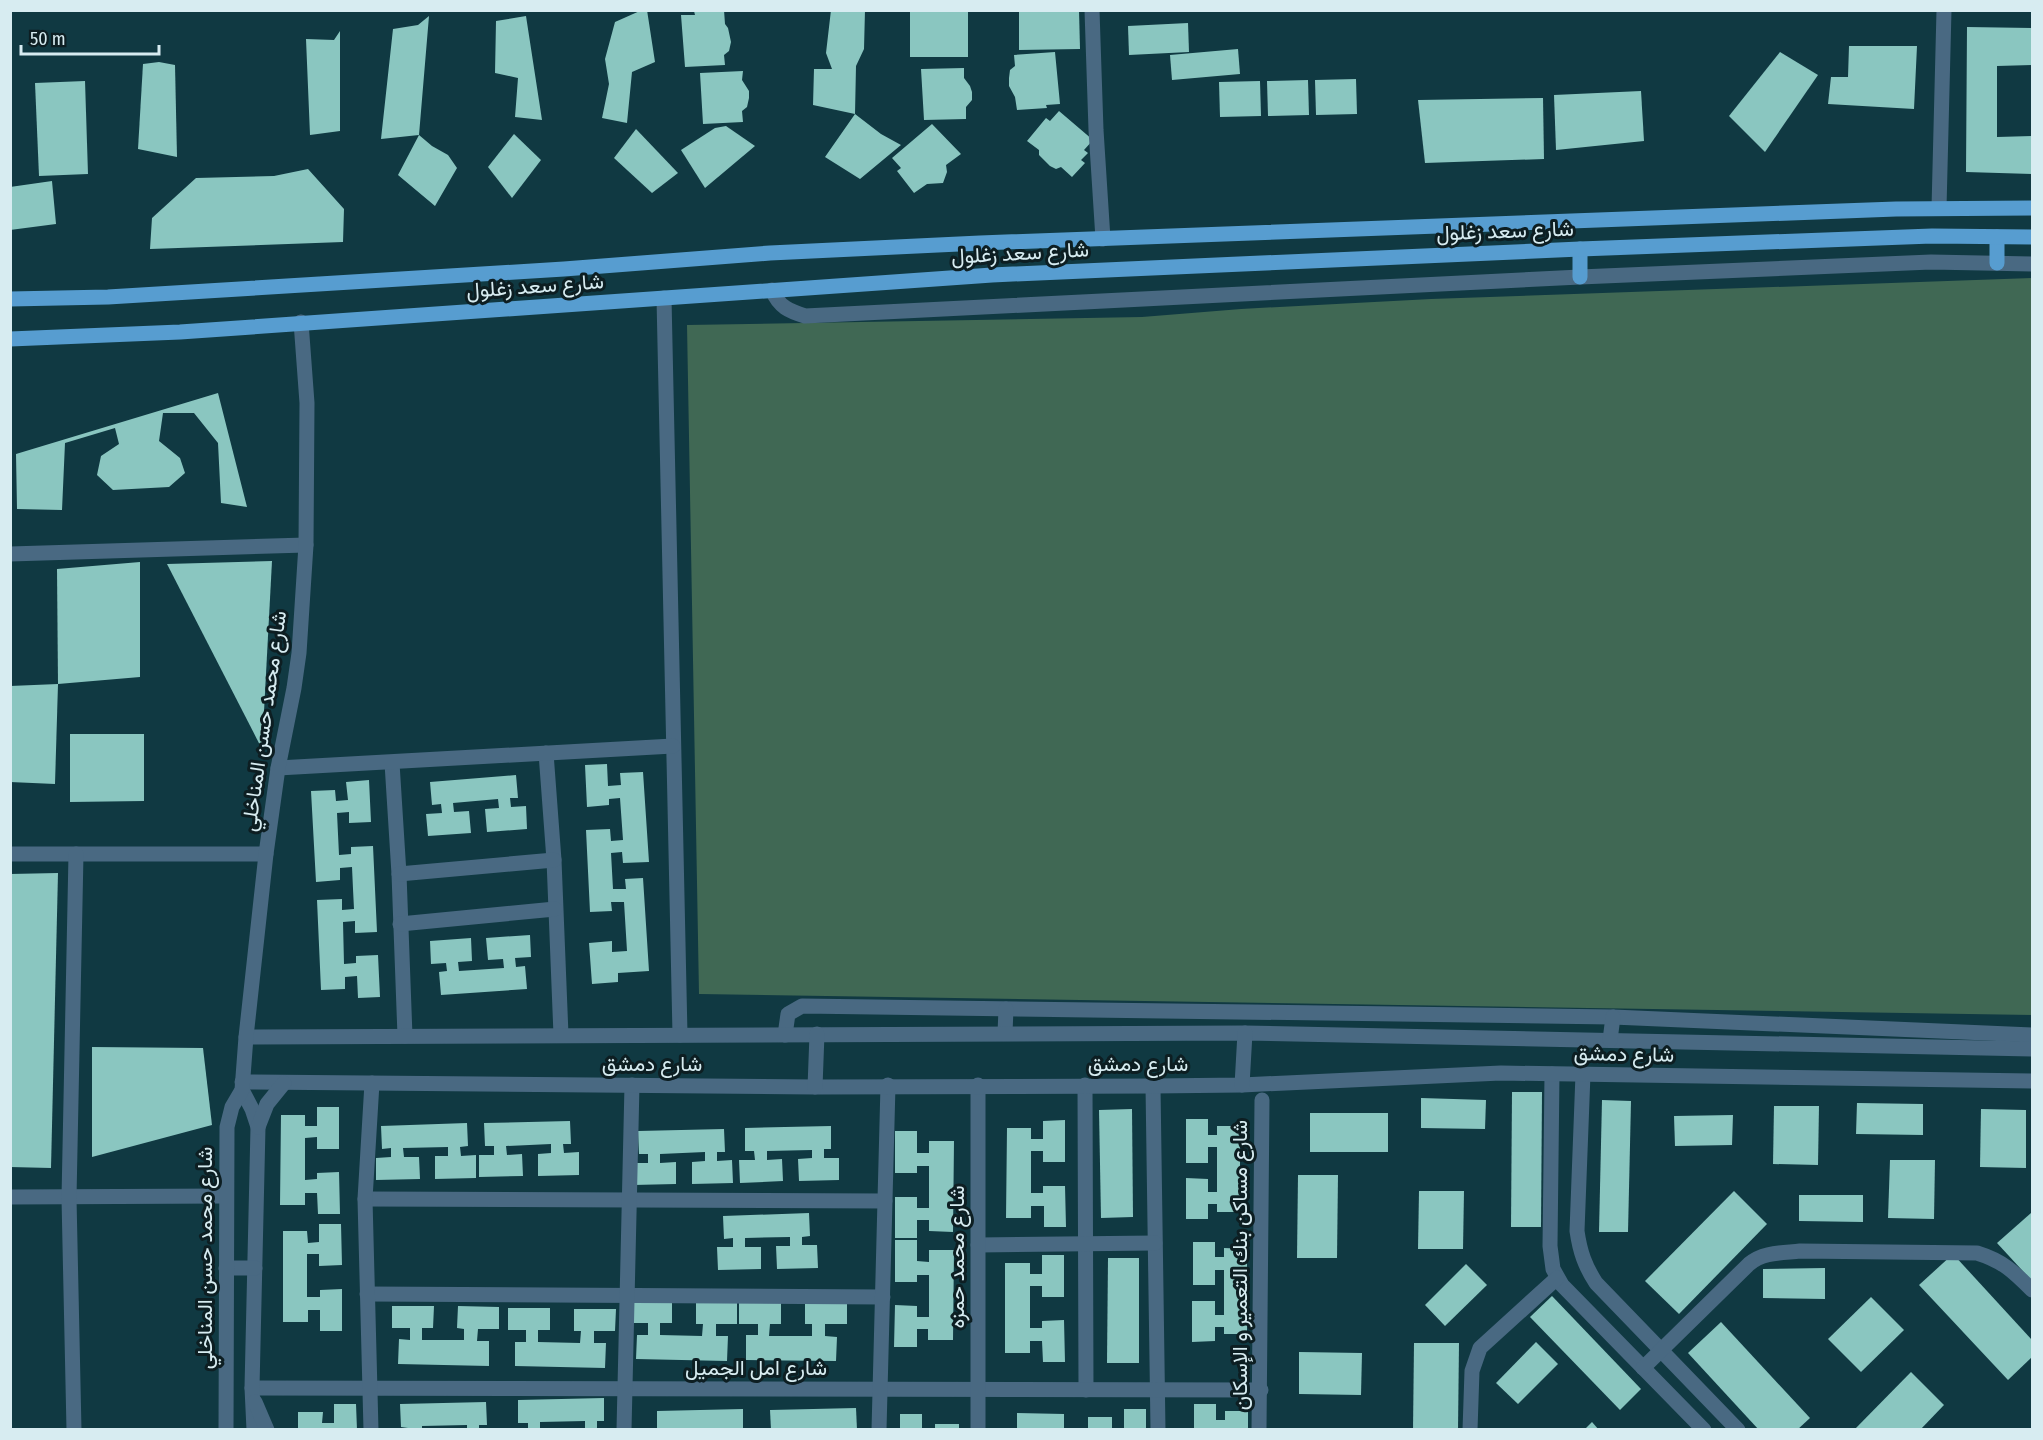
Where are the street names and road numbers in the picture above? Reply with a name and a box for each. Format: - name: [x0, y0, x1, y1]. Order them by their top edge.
- street label: شارع سعد زغلول: [1436, 216, 1574, 247]
- street label: شارع سعد زغلول: [951, 236, 1090, 271]
- street label: شارع سعد زغلول: [465, 268, 605, 305]
- street label: شارع محمد حسن المناخلي: [236, 609, 296, 834]
- street label: شارع دمشق: [1573, 1040, 1675, 1069]
- street label: شارع دمشق: [602, 1051, 702, 1078]
- street label: شارع دمشق: [1088, 1051, 1188, 1078]
- street label: شارع مساكن بنك التعمير و الإسكان: [1227, 1120, 1254, 1410]
- street label: شارع محمد حسن المناخلي: [192, 1147, 222, 1369]
- street label: شارع محمد حمزه: [944, 1185, 971, 1329]
- street label: شارع امل الجميل: [685, 1355, 827, 1382]

